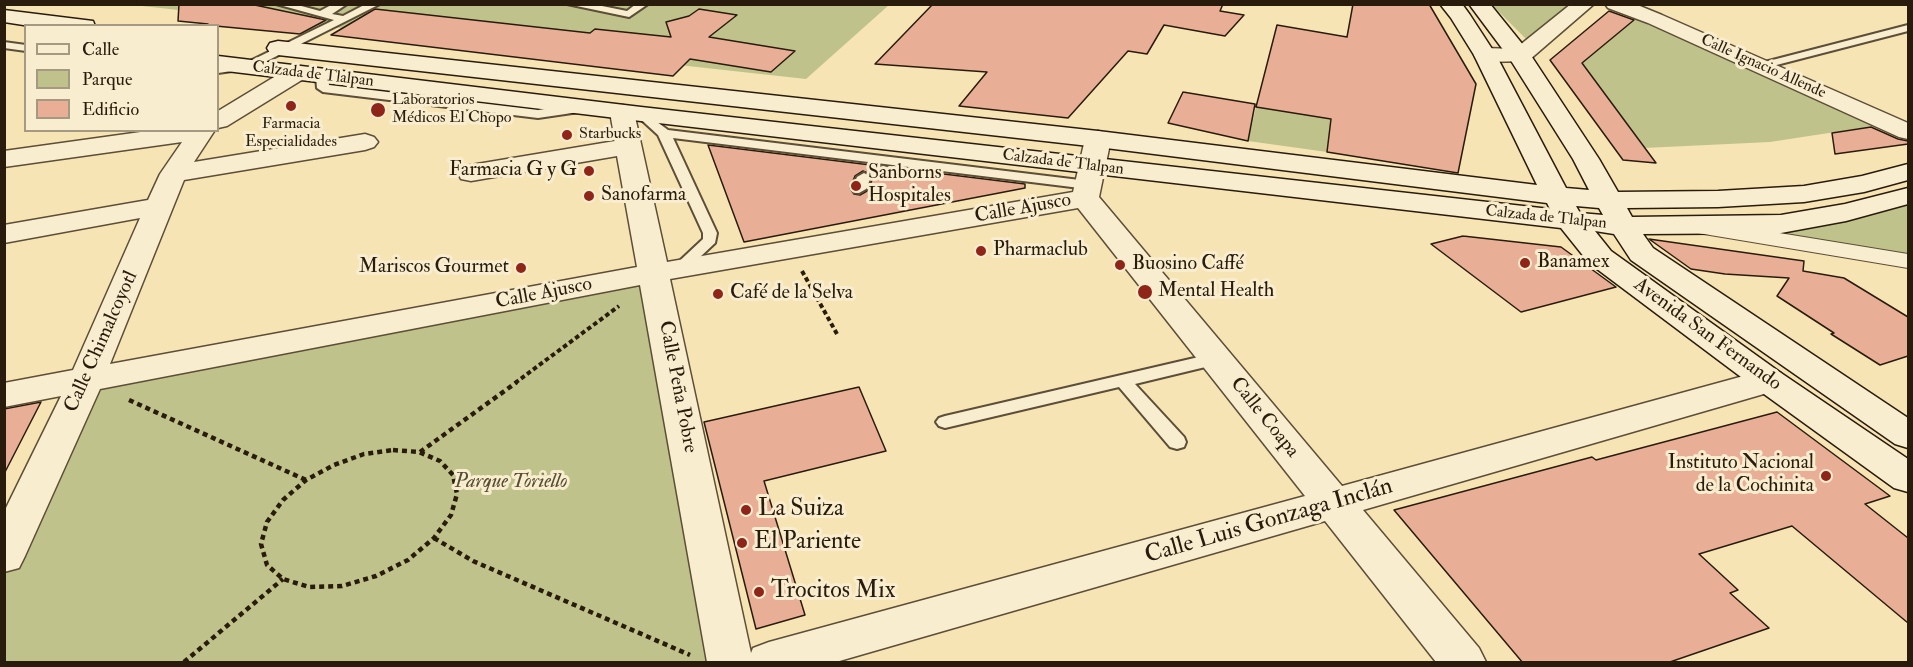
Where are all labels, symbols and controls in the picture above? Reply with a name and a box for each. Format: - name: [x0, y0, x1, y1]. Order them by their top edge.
- legend: [24, 24, 219, 132]
- street label: Calle Ignacio Allende: [1697, 31, 1829, 103]
- text: Calle: [82, 38, 119, 61]
- street label: Calzada de Tlalpan: [251, 58, 375, 92]
- text: Parque: [82, 68, 132, 91]
- place label: Laboratorios Médicos El Chopo: [392, 91, 512, 129]
- text: Edificio: [82, 98, 139, 121]
- marker: Farmacia Especialidades: [284, 99, 298, 113]
- marker: Laboratorios Médicos El Chopo: [369, 101, 387, 119]
- place label: Farmacia Especialidades: [245, 115, 337, 153]
- place label: Starbucks: [579, 125, 641, 145]
- marker: Starbucks: [560, 128, 574, 142]
- street label: Calzada de Tlalpan: [1001, 146, 1125, 180]
- place label: Farmacia G y G: [449, 159, 577, 183]
- place label: Sanborns Hospitales: [868, 162, 951, 209]
- marker: Farmacia G y G: [582, 164, 596, 178]
- marker: Sanborns Hospitales: [849, 179, 863, 193]
- place label: Sanofarma: [601, 184, 686, 208]
- marker: Sanofarma: [582, 189, 596, 203]
- street label: Calle Ajusco: [973, 189, 1073, 229]
- street label: Calzada de Tlalpan: [1484, 202, 1608, 234]
- place label: Pharmaclub: [993, 239, 1088, 263]
- marker: Pharmaclub: [974, 244, 988, 258]
- place label: Banamex: [1537, 251, 1610, 275]
- place label: Buosino Caffé: [1132, 253, 1244, 277]
- place label: Mariscos Gourmet: [359, 256, 509, 280]
- marker: Banamex: [1518, 256, 1532, 270]
- marker: Buosino Caffé: [1113, 258, 1127, 272]
- marker: Mariscos Gourmet: [514, 261, 528, 275]
- street label: Calle Chimalcoyotl: [60, 268, 144, 416]
- street label: Calle Ajusco: [494, 273, 594, 315]
- street label: Avenida San Fernando: [1628, 273, 1786, 397]
- place label: Mental Health: [1158, 280, 1274, 304]
- place label: Café de la Selva: [730, 282, 853, 306]
- marker: Mental Health: [1136, 283, 1154, 301]
- marker: Café de la Selva: [711, 287, 725, 301]
- street label: Calle Peña Pobre: [652, 319, 702, 455]
- street label: Calle Coapa: [1224, 373, 1304, 463]
- place label: Instituto Nacional de la Cochinita: [1668, 452, 1814, 499]
- marker: Instituto Nacional de la Cochinita: [1819, 469, 1833, 483]
- park label: Parque Toriello: [455, 471, 567, 495]
- street label: Calle Luis Gonzaga Inclán: [1142, 473, 1396, 571]
- place label: La Suiza: [758, 496, 844, 524]
- marker: La Suiza: [739, 503, 753, 517]
- place label: El Pariente: [754, 529, 861, 557]
- marker: El Pariente: [735, 536, 749, 550]
- place label: Trocitos Mix: [771, 578, 895, 606]
- marker: Trocitos Mix: [752, 585, 766, 599]

